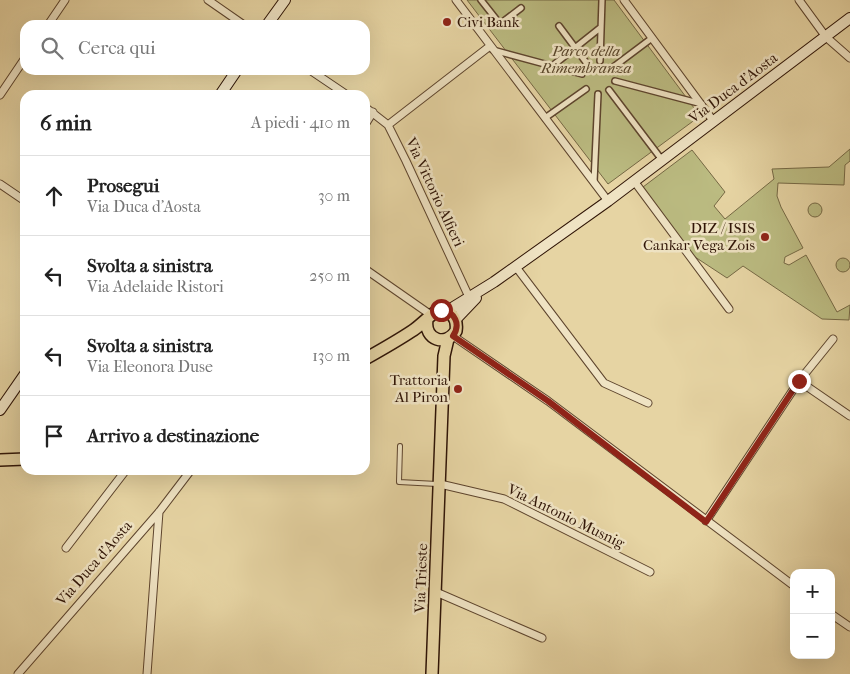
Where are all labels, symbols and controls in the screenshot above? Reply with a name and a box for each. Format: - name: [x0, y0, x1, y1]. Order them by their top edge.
- place label: Civi Bank: [457, 13, 520, 31]
- marker: Civi Bank: [441, 16, 453, 28]
- search box: [20, 20, 370, 75]
- icon: search: [38, 34, 66, 62]
- text: Cerca qui: [78, 37, 156, 59]
- park label: Parco della Rimembranza: [540, 42, 631, 77]
- street label: Via Duca d'Aosta: [684, 48, 782, 128]
- text: 6 min: [40, 111, 92, 135]
- text: A piedi · 410 m: [251, 113, 350, 132]
- street label: Via Vittorio Alfieri: [401, 134, 468, 250]
- text: Prosegui: [87, 175, 159, 197]
- icon: ahead: [40, 182, 68, 210]
- text: 30 m: [318, 186, 350, 205]
- text: Via Duca d'Aosta: [87, 197, 201, 216]
- place label: DIZ / ISIS Cankar Vega Zois: [643, 219, 755, 254]
- marker: DIZ / ISIS Cankar Vega Zois: [759, 231, 771, 243]
- text: Svolta a sinistra: [87, 255, 213, 277]
- icon: left: [40, 262, 68, 290]
- text: 250 m: [309, 266, 350, 285]
- text: Via Adelaide Ristori: [87, 277, 224, 296]
- route start: [430, 299, 453, 322]
- text: Svolta a sinistra: [87, 335, 213, 357]
- icon: left: [40, 342, 68, 370]
- text: 130 m: [312, 346, 350, 365]
- text: Via Eleonora Duse: [87, 357, 213, 376]
- route end: [788, 370, 811, 393]
- place label: Trattoria Al Piron: [390, 371, 449, 406]
- marker: Trattoria Al Piron: [452, 383, 464, 395]
- icon: arrive: [40, 422, 68, 450]
- text: Arrivo a destinazione: [87, 425, 259, 447]
- street label: Via Antonio Musnig: [504, 479, 628, 553]
- street label: Via Duca d'Aosta: [52, 516, 137, 610]
- street label: Via Trieste: [411, 542, 431, 614]
- map controls: [790, 569, 835, 659]
- button: +: [790, 569, 835, 614]
- button: −: [790, 614, 835, 659]

